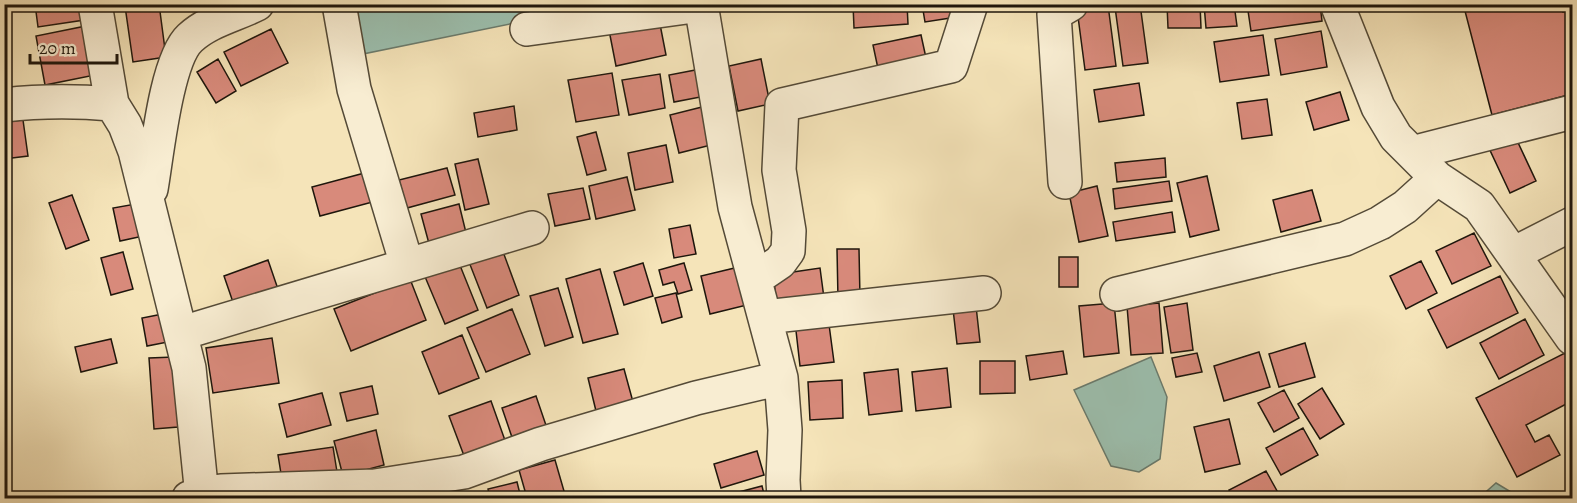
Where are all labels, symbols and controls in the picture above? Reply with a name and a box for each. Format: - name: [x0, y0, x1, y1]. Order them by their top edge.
- scale bar: [30, 27, 117, 65]
- text: 20 m: [39, 36, 76, 60]

